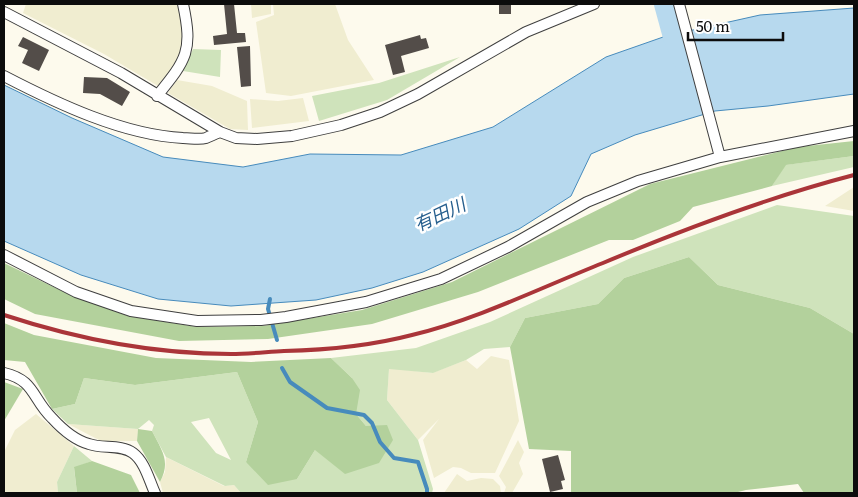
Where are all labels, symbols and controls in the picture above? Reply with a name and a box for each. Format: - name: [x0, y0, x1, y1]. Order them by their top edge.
- scale bar: [688, 10, 783, 42]
- text: 50 m: [696, 14, 730, 37]
- water label: 有田川: [409, 189, 471, 237]

